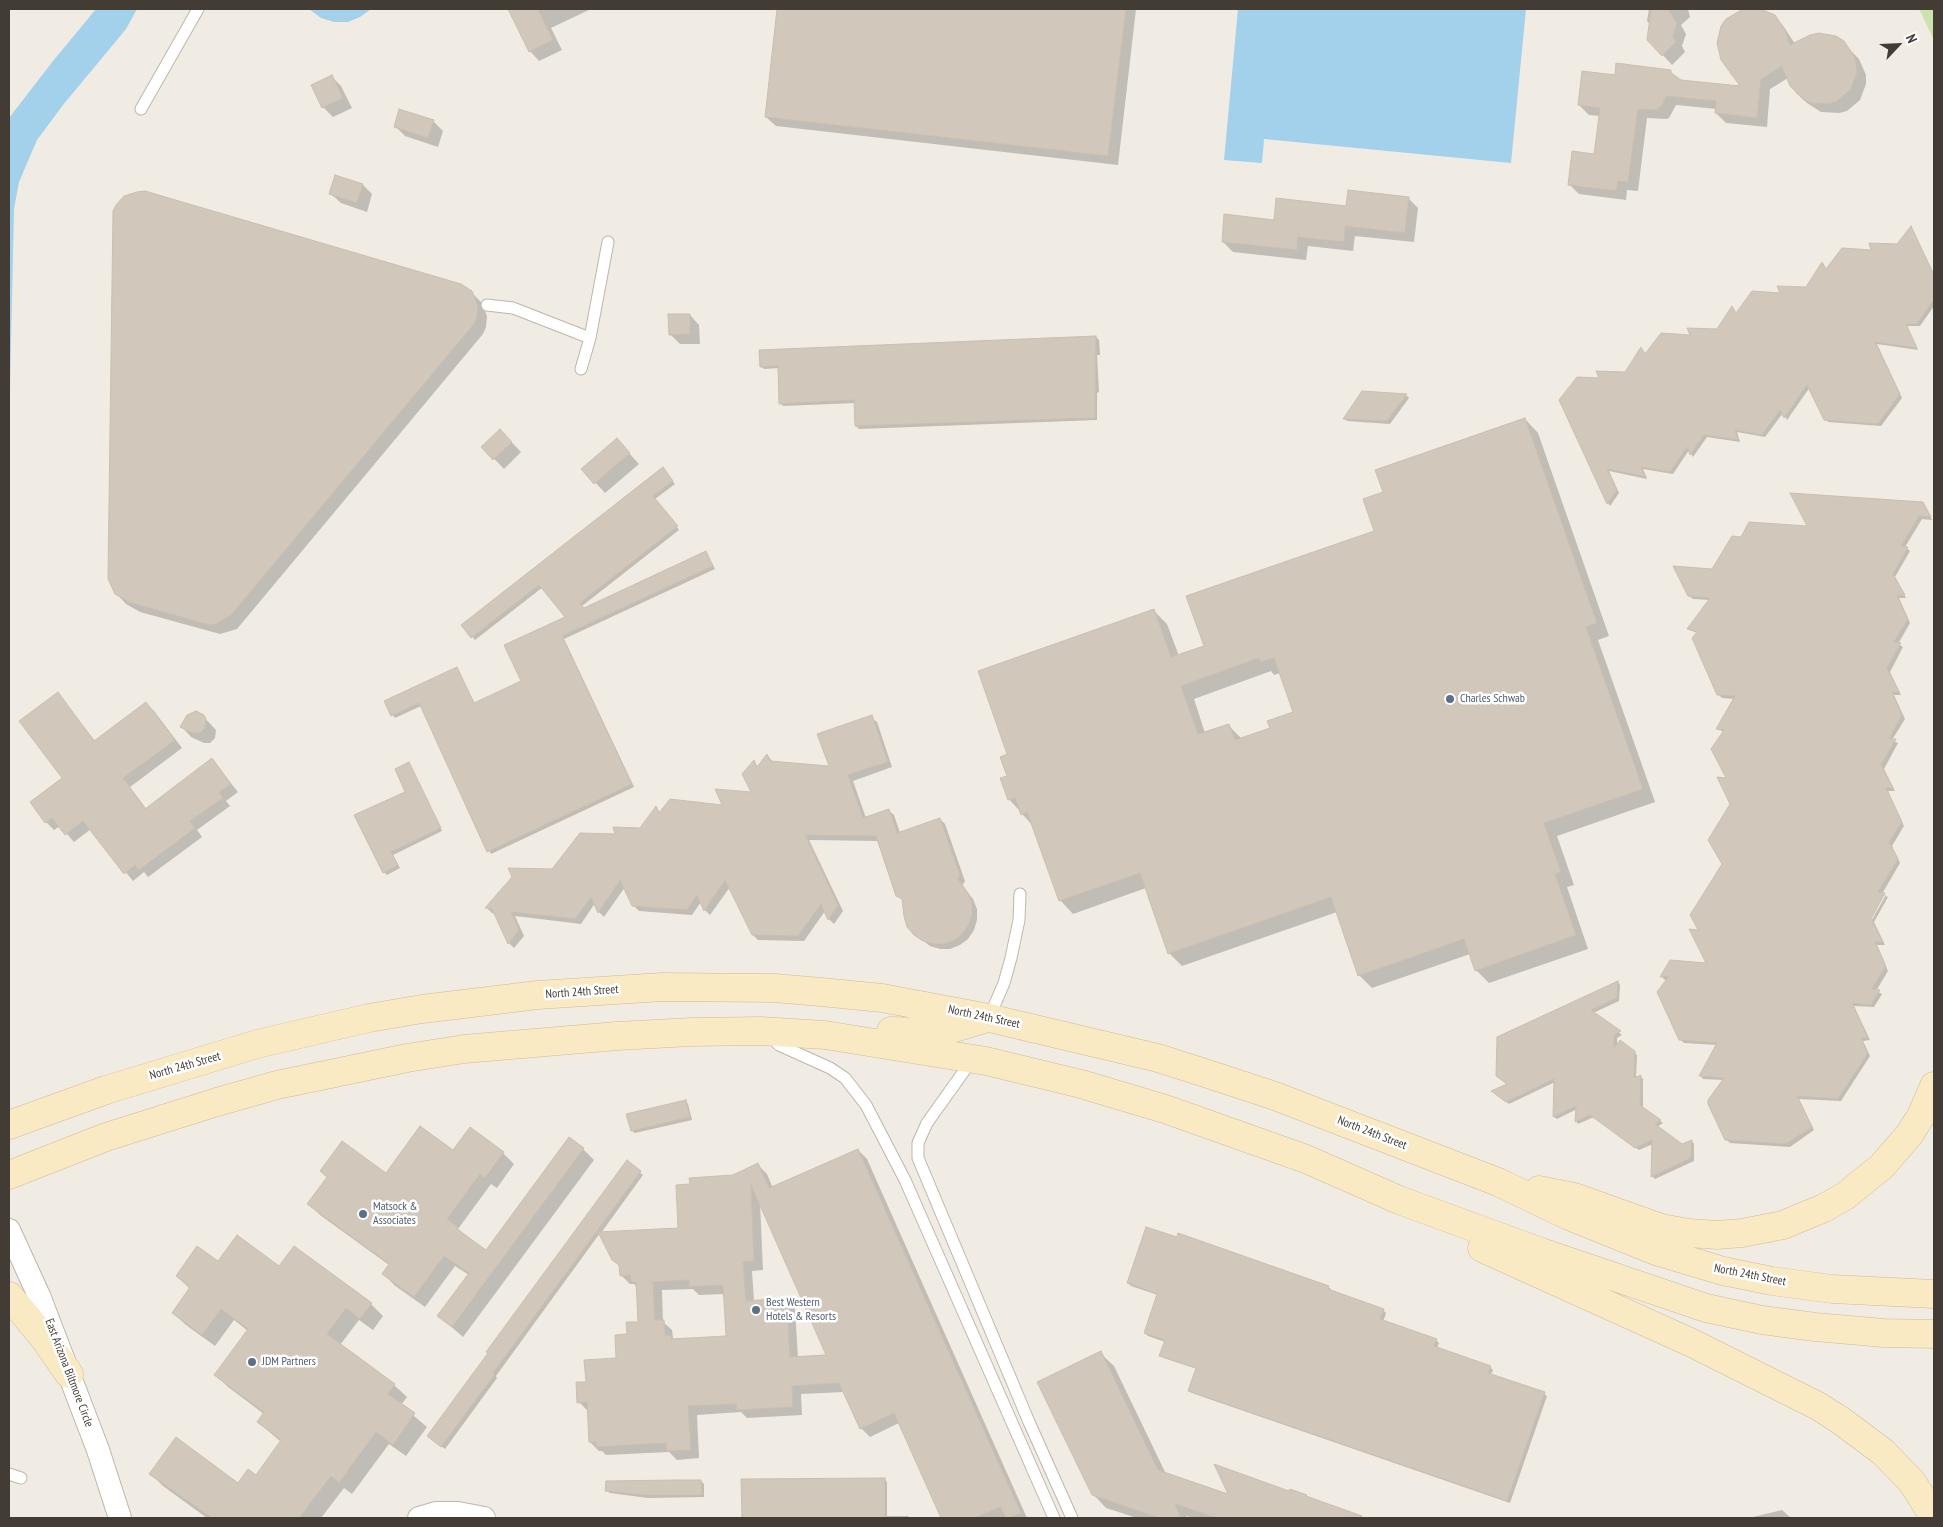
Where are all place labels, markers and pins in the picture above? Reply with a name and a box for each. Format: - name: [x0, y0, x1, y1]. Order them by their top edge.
- place label: Charles Schwab: [1460, 692, 1525, 706]
- marker: Charles Schwab: [1444, 693, 1456, 705]
- place label: Matsock & Associates: [373, 1200, 417, 1228]
- marker: Matsock & Associates: [357, 1208, 369, 1220]
- place label: Best Western Hotels & Resorts: [766, 1296, 836, 1324]
- marker: Best Western Hotels & Resorts: [750, 1304, 762, 1316]
- place label: JDM Partners: [262, 1355, 316, 1369]
- marker: JDM Partners: [246, 1356, 258, 1368]

